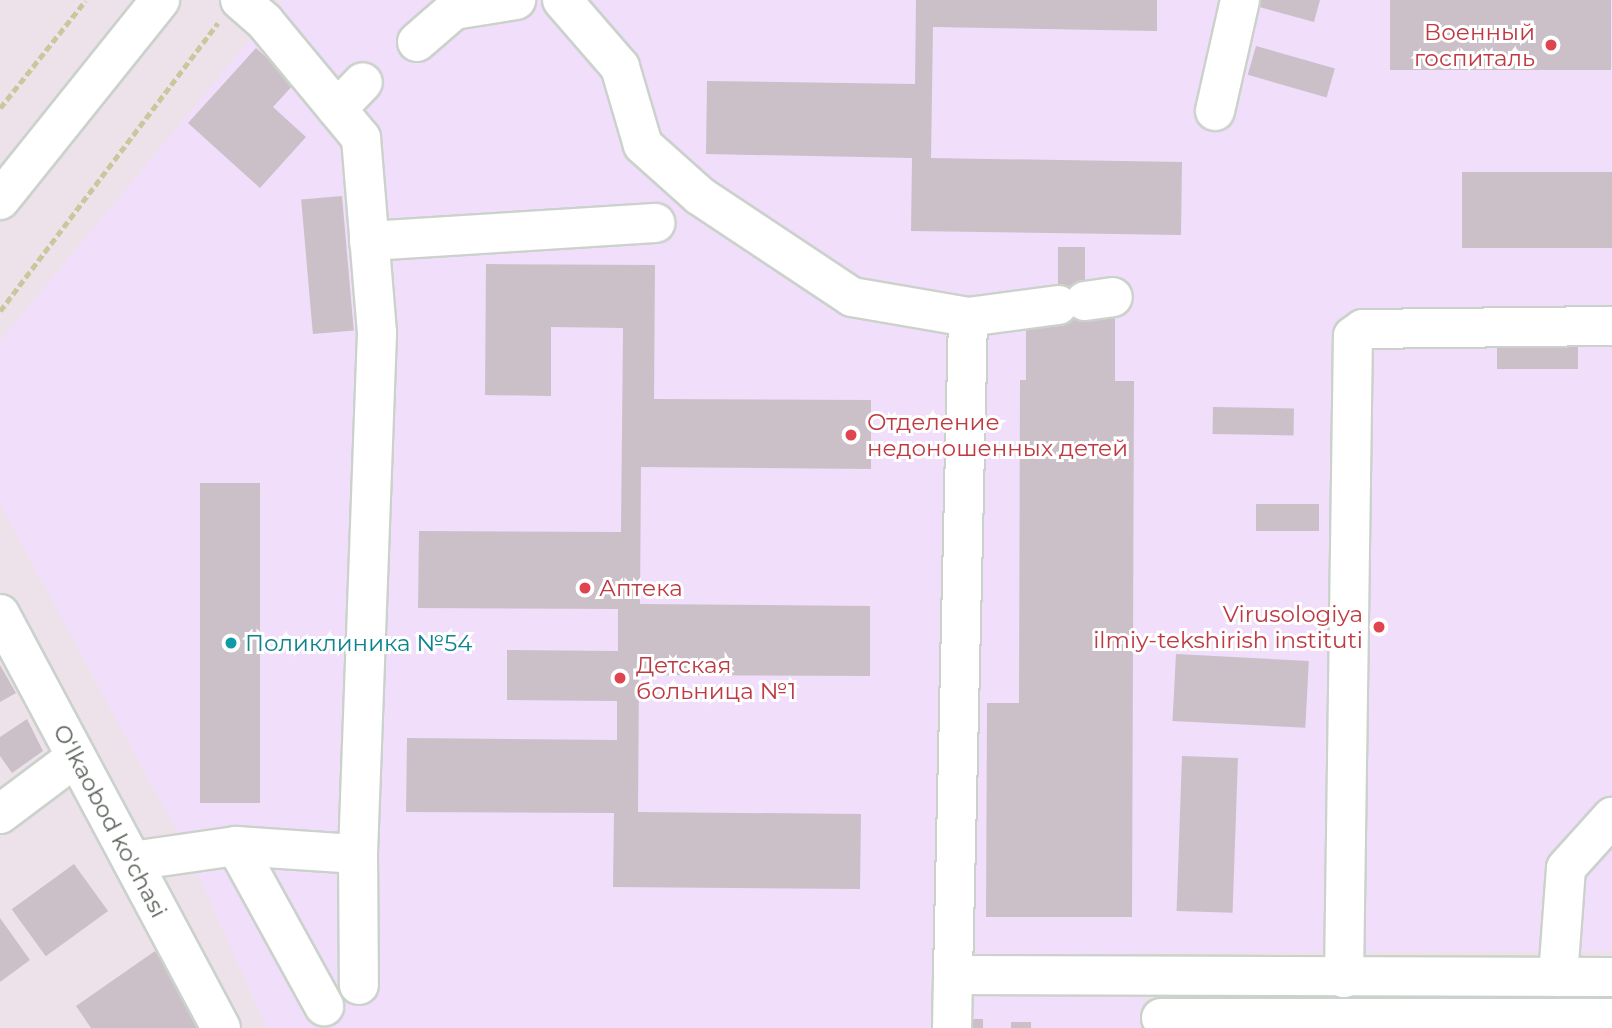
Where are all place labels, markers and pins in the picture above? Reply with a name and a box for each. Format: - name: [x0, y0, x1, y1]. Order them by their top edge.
- place label: Военный госпиталь: [1414, 18, 1535, 72]
- marker: Военный госпиталь: [1541, 35, 1561, 55]
- place label: Отделение недоношенных детей: [867, 408, 1128, 462]
- marker: Отделение недоношенных детей: [841, 425, 861, 445]
- place label: Аптека: [599, 574, 683, 602]
- marker: Аптека: [577, 580, 593, 596]
- place label: Virusologiya ilmiy-tekshirish instituti: [1093, 600, 1363, 654]
- marker: Virusologiya ilmiy-tekshirish instituti: [1369, 617, 1389, 637]
- place label: Поликлиника №54: [245, 629, 472, 657]
- marker: Поликлиника №54: [223, 635, 239, 651]
- place label: Детская больница №1: [636, 651, 796, 705]
- marker: Детская больница №1: [610, 668, 630, 688]

